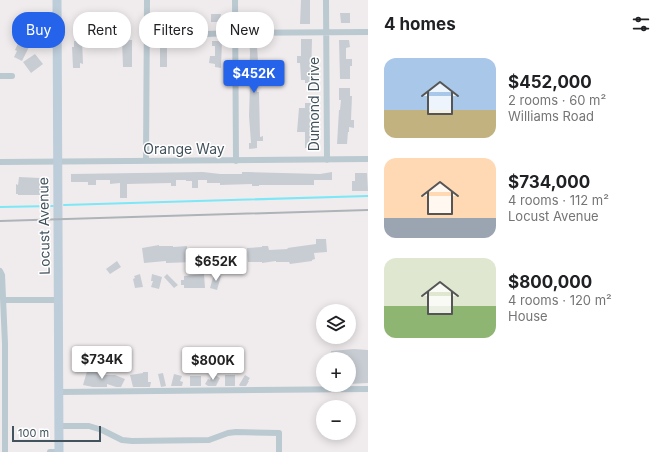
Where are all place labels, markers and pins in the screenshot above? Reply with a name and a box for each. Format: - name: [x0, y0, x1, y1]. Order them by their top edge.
- pin: $452K: [226, 60, 282, 94]
- pin: $652K: [188, 248, 244, 282]
- pin: $734K: [74, 346, 130, 380]
- pin: $800K: [185, 347, 241, 381]

